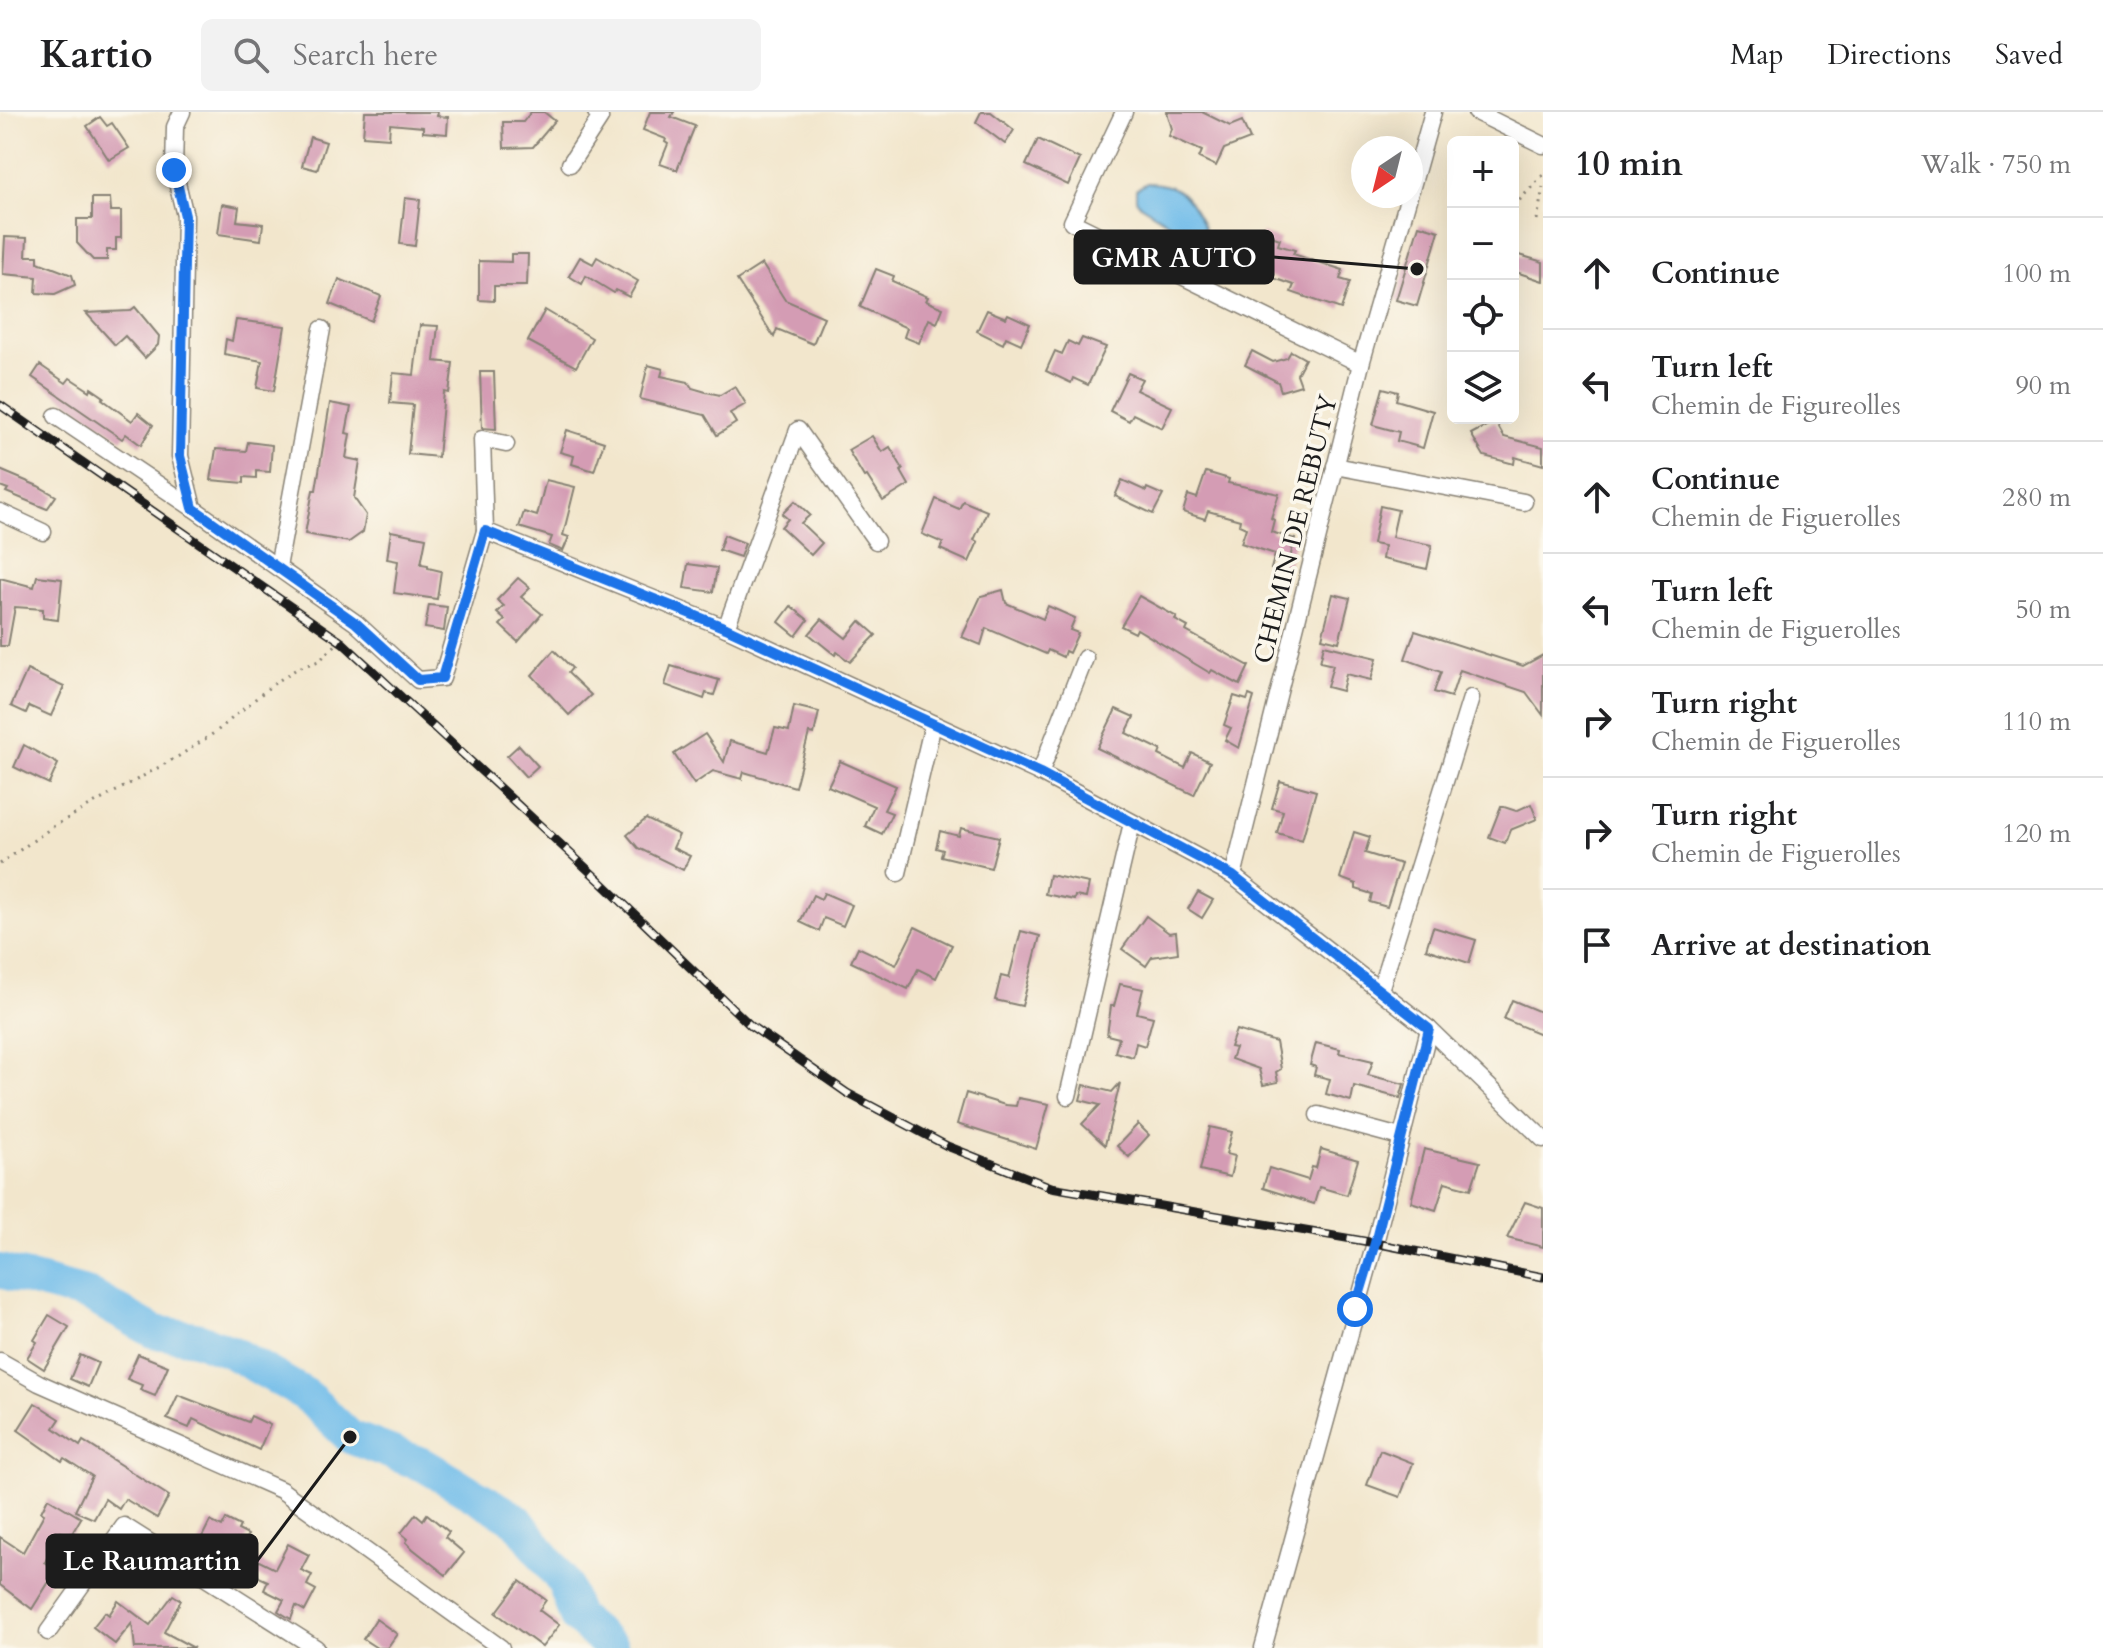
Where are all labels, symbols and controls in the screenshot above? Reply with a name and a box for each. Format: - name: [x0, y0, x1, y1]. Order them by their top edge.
- search box: [201, 19, 761, 91]
- text: Kartio: [40, 29, 153, 81]
- icon: search: [229, 33, 273, 77]
- text: Search here: [293, 35, 438, 76]
- text: Map: [1730, 36, 1784, 74]
- text: Directions: [1828, 36, 1951, 74]
- text: Saved: [1995, 36, 2063, 74]
- north arrow: [1351, 136, 1423, 208]
- map controls: [1447, 136, 1519, 424]
- button: +: [1447, 136, 1519, 208]
- text: 10 min: [1575, 141, 1683, 187]
- text: Walk · 750 m: [1921, 147, 2071, 182]
- route end: [156, 152, 192, 188]
- button: −: [1447, 208, 1519, 280]
- callout: GMR AUTO: [1075, 231, 1273, 283]
- text: GMR AUTO: [1091, 239, 1257, 277]
- icon: ahead: [1575, 251, 1619, 295]
- text: Continue: [1651, 253, 1780, 294]
- text: 100 m: [2002, 256, 2071, 291]
- button: locate: [1447, 280, 1519, 352]
- text: Turn left: [1651, 347, 1773, 388]
- button: layers: [1447, 352, 1519, 424]
- icon: left: [1575, 363, 1619, 407]
- text: 90 m: [2015, 368, 2071, 403]
- text: Chemin de Figureolles: [1651, 388, 1901, 423]
- street label: CHEMIN DE REBUTY: [1245, 391, 1346, 667]
- text: Continue: [1651, 459, 1780, 500]
- icon: ahead: [1575, 475, 1619, 519]
- text: 280 m: [2002, 480, 2071, 515]
- text: Chemin de Figuerolles: [1651, 500, 1901, 535]
- text: Turn left: [1651, 571, 1773, 612]
- icon: left: [1575, 587, 1619, 631]
- text: 50 m: [2015, 592, 2071, 627]
- text: Chemin de Figuerolles: [1651, 612, 1901, 647]
- text: Turn right: [1651, 683, 1797, 724]
- icon: right: [1575, 699, 1619, 743]
- text: 110 m: [2002, 704, 2071, 739]
- text: Chemin de Figuerolles: [1651, 724, 1901, 759]
- text: Turn right: [1651, 795, 1797, 836]
- icon: right: [1575, 811, 1619, 855]
- text: 120 m: [2002, 816, 2071, 851]
- text: Chemin de Figuerolles: [1651, 836, 1901, 871]
- icon: arrive: [1575, 923, 1619, 967]
- text: Arrive at destination: [1651, 925, 1931, 966]
- route start: [1337, 1291, 1373, 1327]
- callout: Le Raumartin: [47, 1535, 257, 1587]
- text: Le Raumartin: [63, 1542, 241, 1580]

